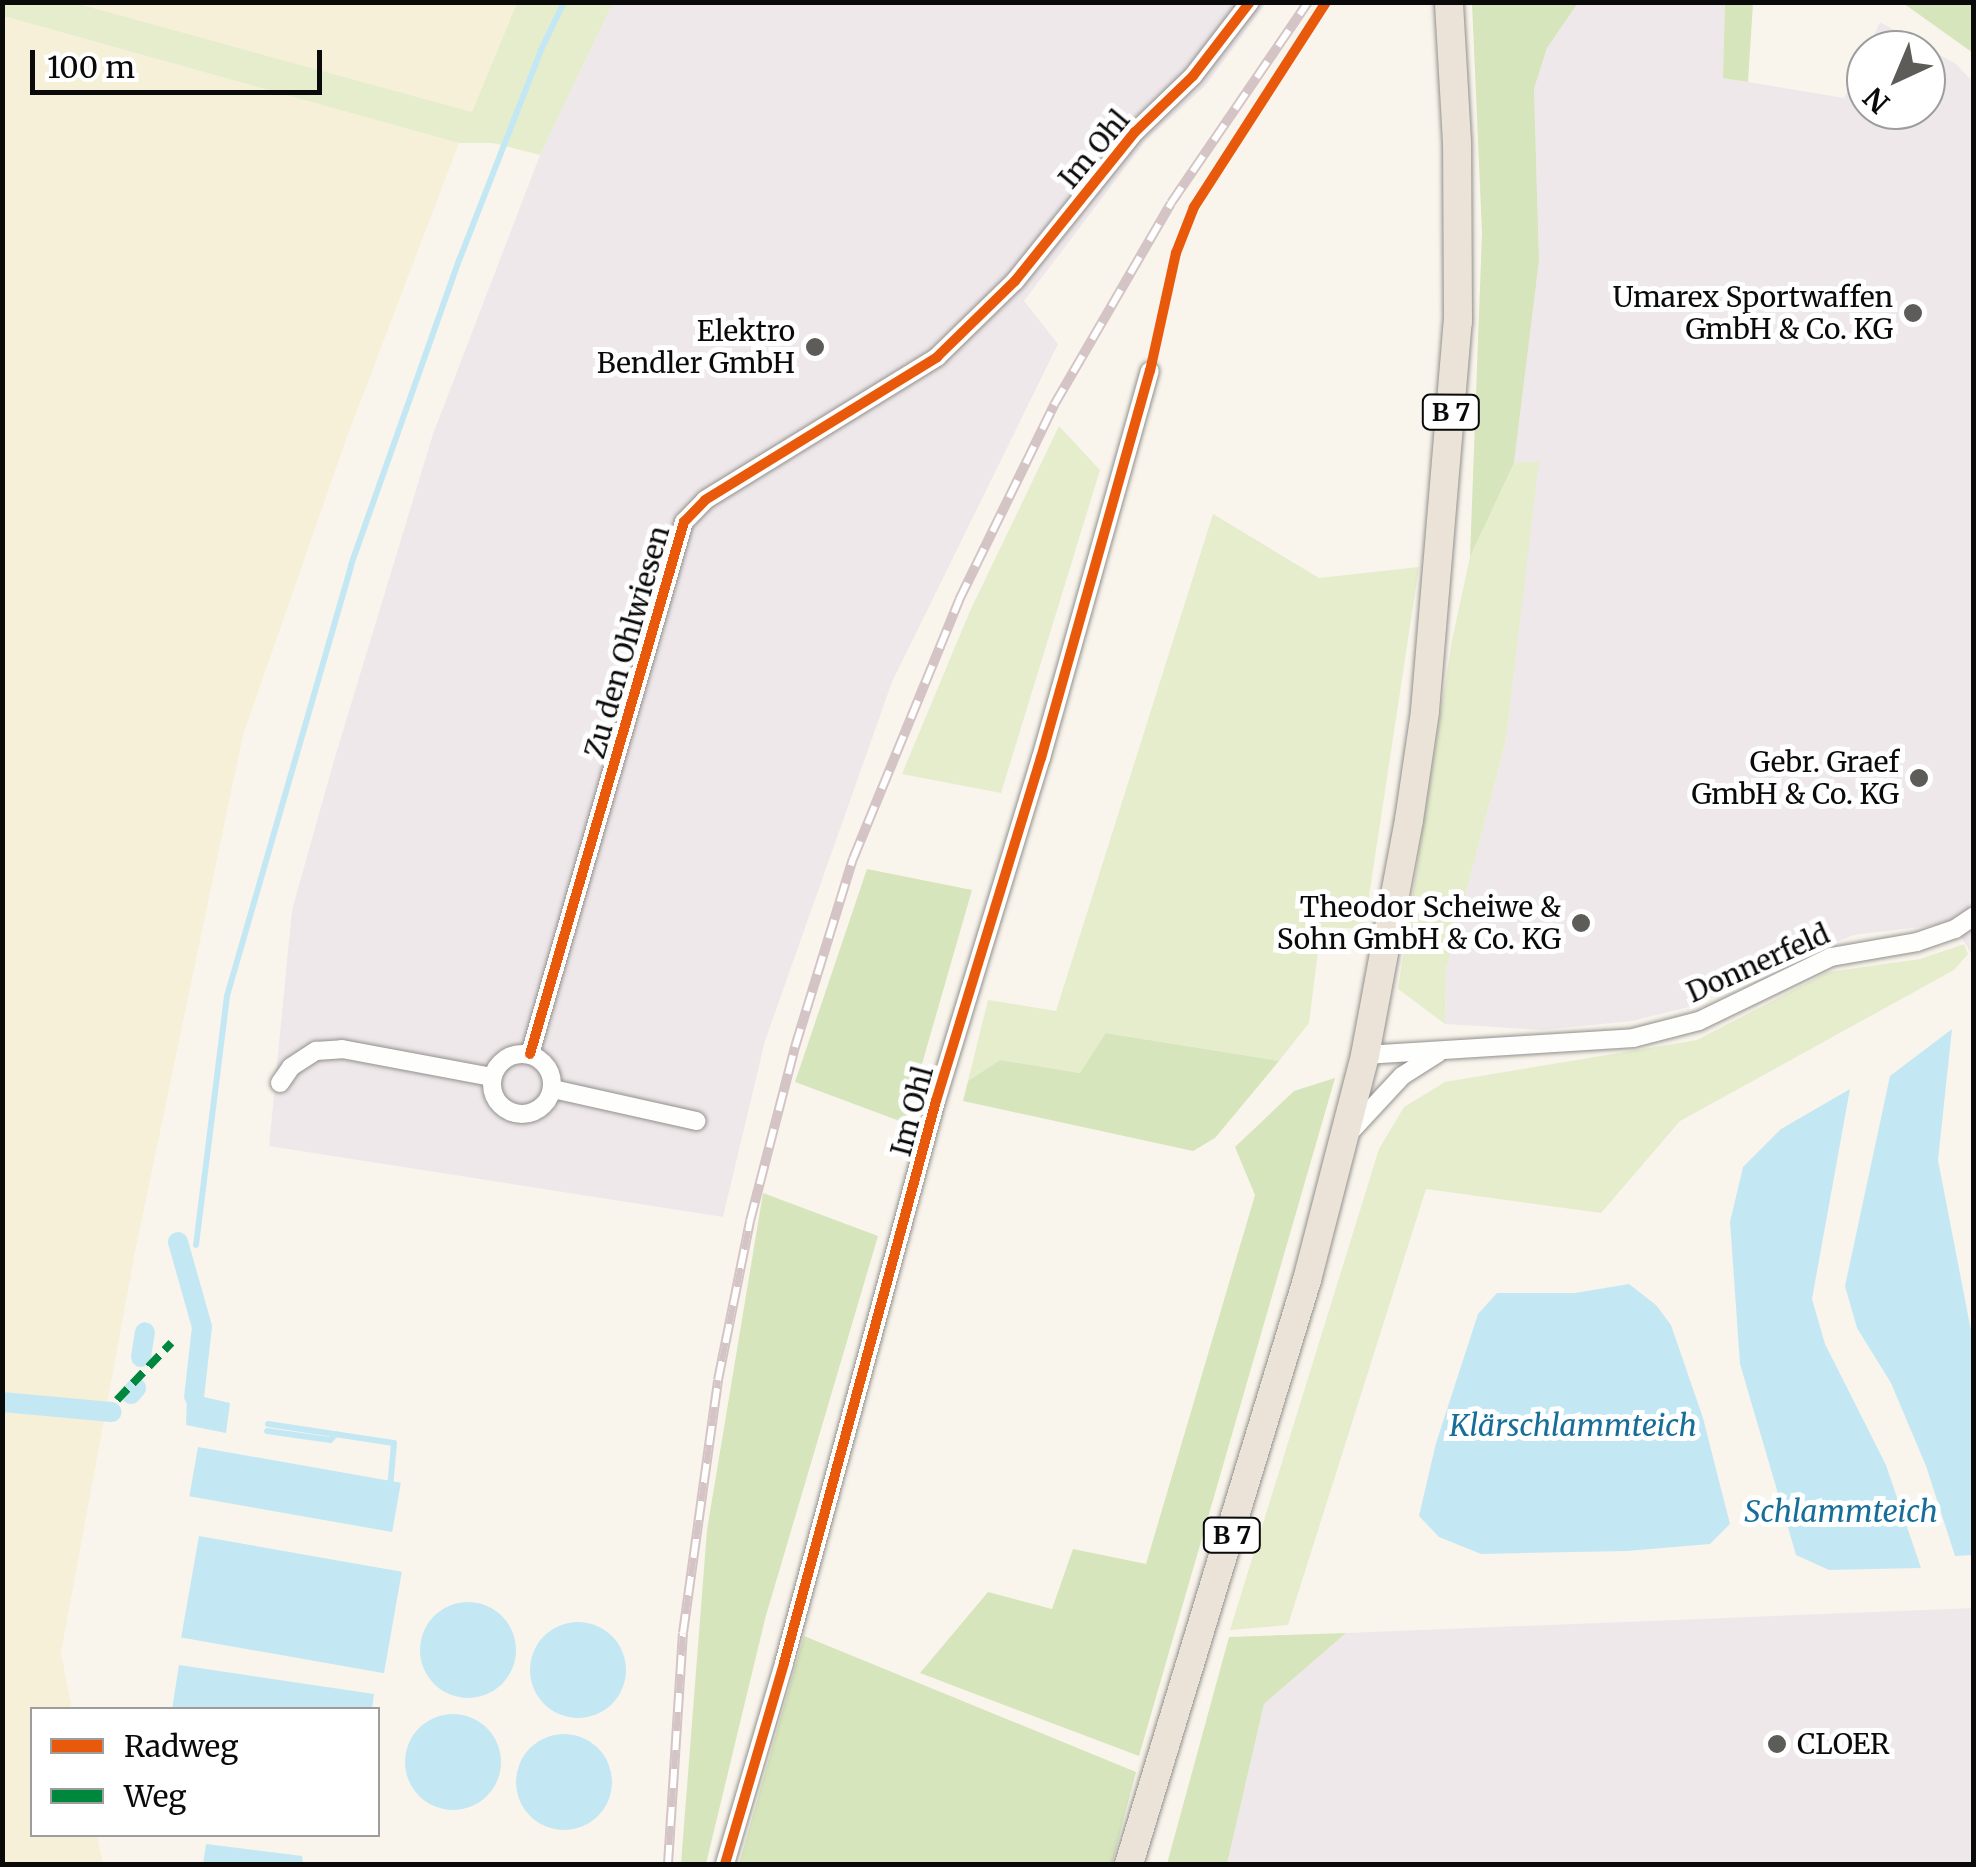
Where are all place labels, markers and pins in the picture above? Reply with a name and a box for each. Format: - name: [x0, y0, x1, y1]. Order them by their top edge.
- place label: Umarex Sportwaffen GmbH & Co. KG: [1613, 280, 1893, 346]
- marker: Umarex Sportwaffen GmbH & Co. KG: [1902, 302, 1924, 324]
- place label: Elektro Bendler GmbH: [597, 314, 795, 380]
- marker: Elektro Bendler GmbH: [804, 336, 826, 358]
- place label: Gebr. Graef GmbH & Co. KG: [1691, 745, 1899, 811]
- marker: Gebr. Graef GmbH & Co. KG: [1908, 767, 1930, 789]
- place label: Theodor Scheiwe & Sohn GmbH & Co. KG: [1277, 890, 1561, 956]
- marker: Theodor Scheiwe & Sohn GmbH & Co. KG: [1570, 912, 1592, 934]
- place label: CLOER: [1797, 1727, 1890, 1761]
- marker: CLOER: [1766, 1733, 1788, 1755]

